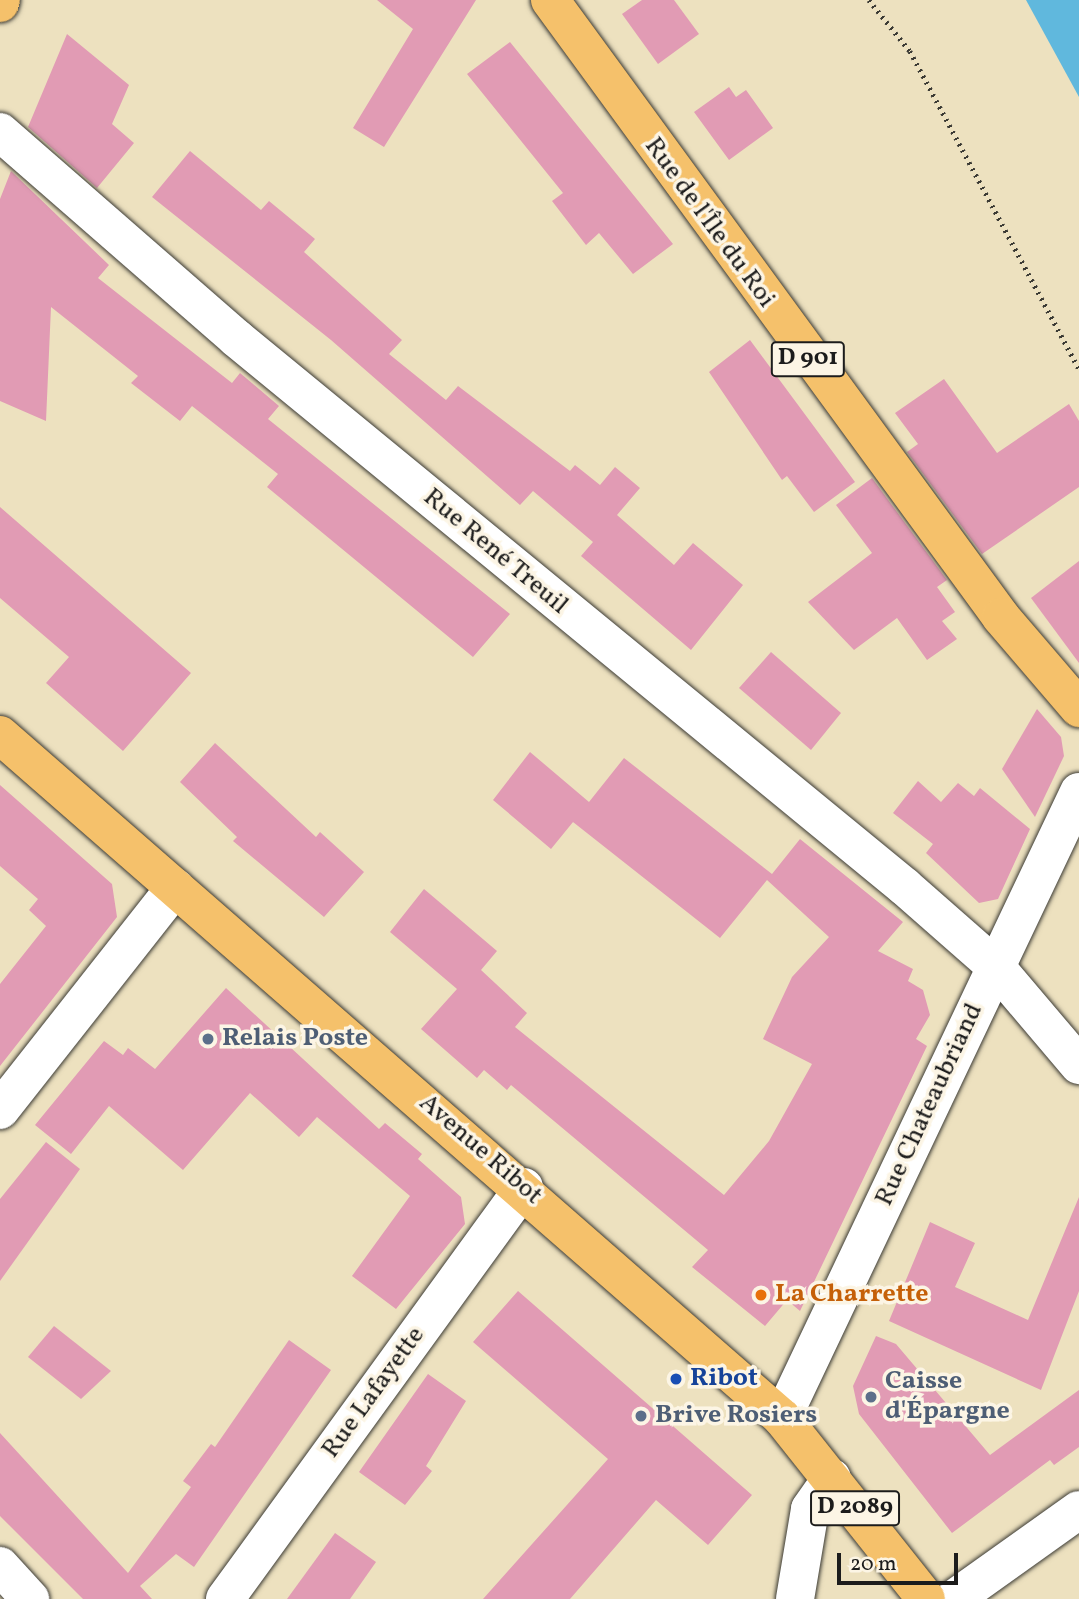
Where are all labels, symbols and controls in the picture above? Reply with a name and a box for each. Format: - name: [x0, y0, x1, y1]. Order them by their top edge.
- street label: Rue de l'Île du Roi: [637, 132, 781, 314]
- road number: D 901: [770, 338, 846, 380]
- street label: Rue René Treuil: [416, 482, 574, 622]
- street label: Rue Chateaubriand: [869, 999, 991, 1211]
- place label: Relais Poste: [222, 1023, 368, 1055]
- marker: Relais Poste: [200, 1031, 216, 1047]
- street label: Avenue Ribot: [412, 1088, 548, 1212]
- place label: La Charrette: [775, 1279, 928, 1311]
- marker: La Charrette: [753, 1287, 769, 1303]
- street label: Rue Lafayette: [316, 1321, 432, 1465]
- place label: Ribot: [690, 1363, 758, 1395]
- place label: Caisse d'Épargne: [885, 1366, 1010, 1428]
- marker: Ribot: [668, 1371, 684, 1387]
- marker: Caisse d'Épargne: [863, 1389, 879, 1405]
- place label: Brive Rosiers: [655, 1400, 817, 1432]
- marker: Brive Rosiers: [633, 1408, 649, 1424]
- road number: D 2089: [810, 1488, 900, 1528]
- scale bar: [841, 1540, 962, 1584]
- text: 20 m: [850, 1550, 896, 1579]

